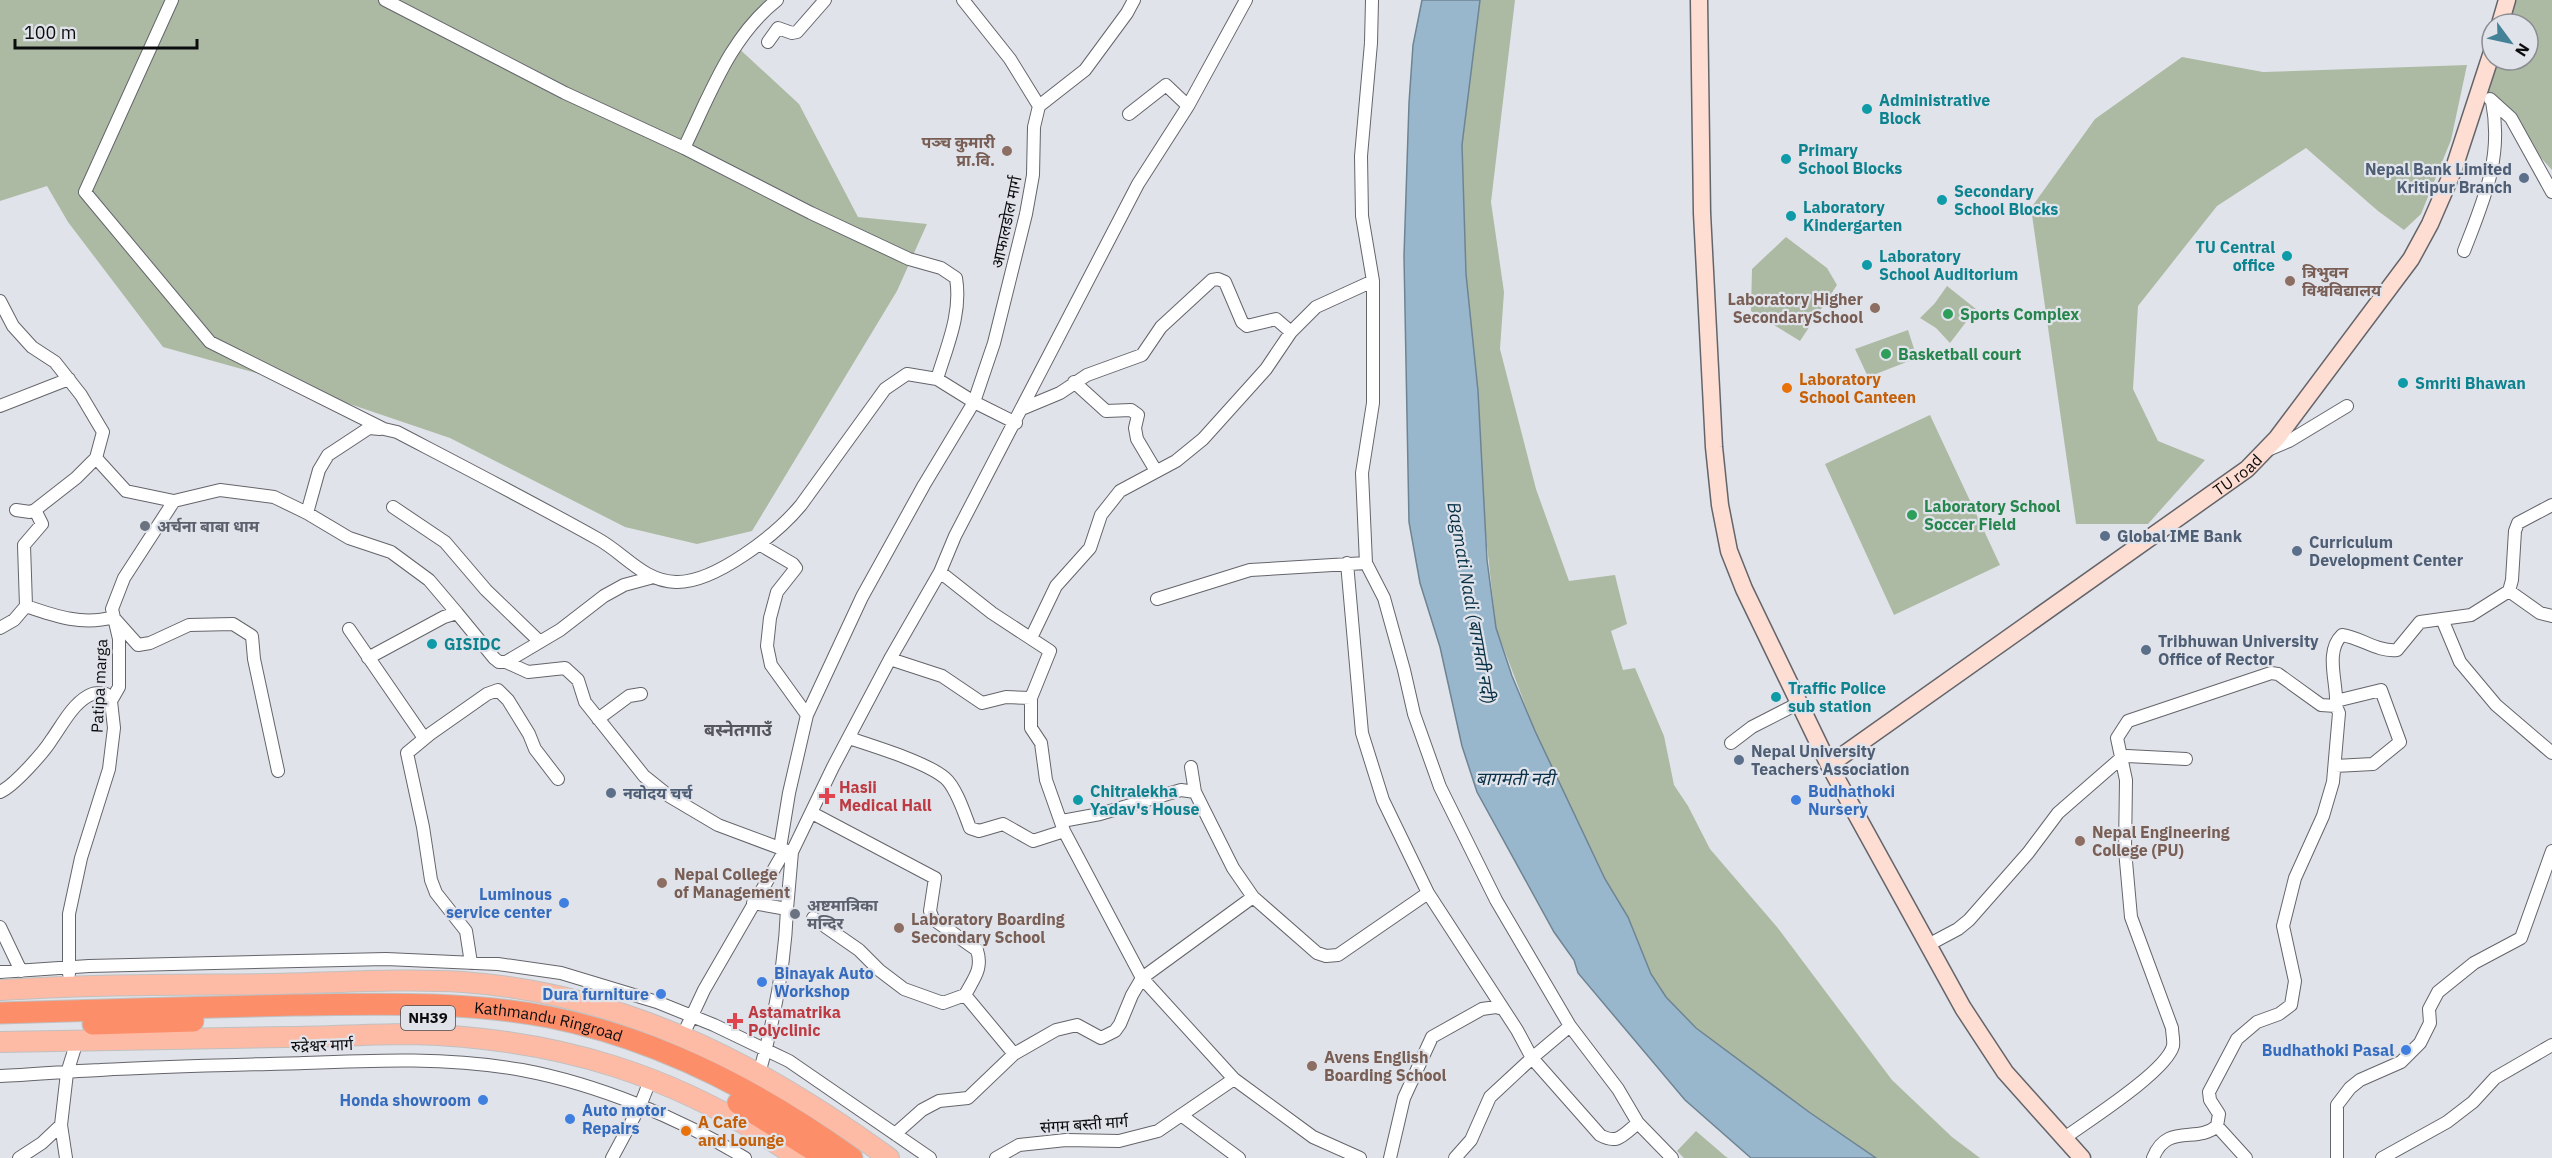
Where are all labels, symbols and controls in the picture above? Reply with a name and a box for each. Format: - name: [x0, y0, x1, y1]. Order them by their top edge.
- scale bar: [15, 12, 196, 50]
- north arrow: [2480, 12, 2540, 72]
- text: 100 m: [24, 21, 76, 44]
- text: N: [2511, 40, 2534, 60]
- place label: Administrative Block: [1879, 90, 1990, 128]
- marker: Administrative Block: [1860, 102, 1874, 116]
- place label: पञ्च कुमारी प्रा.वि.: [921, 132, 995, 170]
- place label: Primary School Blocks: [1798, 140, 1902, 178]
- marker: पञ्च कुमारी प्रा.वि.: [1000, 144, 1014, 158]
- marker: Primary School Blocks: [1779, 152, 1793, 166]
- place label: Nepal Bank Limited Kritipur Branch: [2365, 159, 2512, 197]
- marker: Nepal Bank Limited Kritipur Branch: [2517, 171, 2531, 185]
- street label: आफालडोल मार्ग: [986, 173, 1026, 270]
- place label: Secondary School Blocks: [1954, 181, 2058, 219]
- marker: Secondary School Blocks: [1935, 193, 1949, 207]
- place label: Laboratory Kindergarten: [1803, 197, 1902, 235]
- marker: Laboratory Kindergarten: [1784, 209, 1798, 223]
- place label: TU Central office: [2196, 237, 2275, 275]
- place label: Laboratory School Auditorium: [1879, 246, 2018, 284]
- marker: TU Central office: [2280, 249, 2294, 263]
- marker: Laboratory School Auditorium: [1860, 258, 1874, 272]
- place label: त्रिभुवन विश्वविद्यालय: [2302, 262, 2382, 300]
- marker: त्रिभुवन विश्वविद्यालय: [2283, 274, 2297, 288]
- place label: Laboratory Higher SecondarySchool: [1727, 289, 1864, 327]
- marker: Laboratory Higher SecondarySchool: [1868, 301, 1882, 315]
- place label: Sports Complex: [1960, 304, 2079, 324]
- marker: Sports Complex: [1941, 307, 1955, 321]
- place label: Basketball court: [1898, 344, 2021, 364]
- marker: Basketball court: [1879, 347, 1893, 361]
- place label: Laboratory School Canteen: [1799, 369, 1916, 407]
- place label: Smriti Bhawan: [2415, 373, 2526, 393]
- marker: Smriti Bhawan: [2396, 376, 2410, 390]
- marker: Laboratory School Canteen: [1780, 381, 1794, 395]
- street label: TU road: [2209, 450, 2266, 500]
- place label: Laboratory School Soccer Field: [1924, 496, 2060, 534]
- water label: Bagmati Nadi (बागमती नदी): [1442, 500, 1501, 706]
- marker: Laboratory School Soccer Field: [1905, 508, 1919, 522]
- place label: अर्चना बाबा धाम: [157, 516, 260, 536]
- marker: अर्चना बाबा धाम: [138, 519, 152, 533]
- place label: Global IME Bank: [2117, 526, 2243, 546]
- marker: Global IME Bank: [2098, 529, 2112, 543]
- place label: Curriculum Development Center: [2309, 532, 2464, 570]
- marker: Curriculum Development Center: [2290, 544, 2304, 558]
- place label: Tribhuwan University Office of Rector: [2158, 631, 2319, 669]
- place label: GISIDC: [444, 634, 501, 654]
- marker: GISIDC: [425, 637, 439, 651]
- street label: Patipa marga: [87, 638, 111, 734]
- marker: Tribhuwan University Office of Rector: [2139, 643, 2153, 657]
- place label: Traffic Police sub station: [1788, 678, 1886, 716]
- marker: Traffic Police sub station: [1769, 690, 1783, 704]
- district label: बस्नेतगाउँ: [704, 718, 772, 741]
- place label: Nepal University Teachers Association: [1751, 741, 1910, 779]
- marker: Nepal University Teachers Association: [1732, 753, 1746, 767]
- water label: बागमती नदी: [1475, 767, 1558, 790]
- place label: Hasii Medical Hall: [839, 777, 932, 815]
- place label: Chitralekha Yadav's House: [1090, 781, 1199, 819]
- place label: Budhathoki Nursery: [1808, 781, 1895, 819]
- place label: नवोदय चर्च: [623, 783, 693, 803]
- marker: नवोदय चर्च: [604, 786, 618, 800]
- marker: Hasii Medical Hall: [820, 789, 834, 803]
- marker: Chitralekha Yadav's House: [1071, 793, 1085, 807]
- marker: Budhathoki Nursery: [1789, 793, 1803, 807]
- place label: Nepal Engineering College (PU): [2092, 822, 2230, 860]
- marker: Nepal Engineering College (PU): [2073, 834, 2087, 848]
- place label: Nepal College of Management: [674, 864, 790, 902]
- marker: Nepal College of Management: [655, 876, 669, 890]
- place label: Luminous service center: [446, 884, 553, 922]
- place label: अष्टमात्रिका मन्दिर: [807, 895, 878, 933]
- marker: Luminous service center: [557, 896, 571, 910]
- marker: अष्टमात्रिका मन्दिर: [788, 907, 802, 921]
- place label: Laboratory Boarding Secondary School: [911, 909, 1065, 947]
- marker: Laboratory Boarding Secondary School: [892, 921, 906, 935]
- place label: Binayak Auto Workshop: [774, 963, 874, 1001]
- marker: Binayak Auto Workshop: [755, 975, 769, 989]
- place label: Dura furniture: [542, 984, 649, 1004]
- marker: Dura furniture: [654, 987, 668, 1001]
- street label: Kathmandu Ringroad: [473, 997, 625, 1046]
- place label: Astamatrika Polyclinic: [748, 1002, 841, 1040]
- road number: NH39: [401, 1006, 455, 1030]
- marker: Astamatrika Polyclinic: [726, 1012, 744, 1030]
- street label: रुद्रेश्वर मार्ग: [291, 1034, 354, 1056]
- place label: Budhathoki Pasal: [2262, 1040, 2394, 1060]
- marker: Budhathoki Pasal: [2399, 1043, 2413, 1057]
- place label: Avens English Boarding School: [1324, 1047, 1446, 1085]
- marker: Avens English Boarding School: [1305, 1059, 1319, 1073]
- place label: Honda showroom: [340, 1090, 471, 1110]
- marker: Honda showroom: [476, 1093, 490, 1107]
- place label: Auto motor Repairs: [582, 1100, 667, 1138]
- street label: संगम बस्ती मार्ग: [1039, 1111, 1130, 1137]
- marker: Auto motor Repairs: [563, 1112, 577, 1126]
- place label: A Cafe and Lounge: [698, 1112, 784, 1150]
- marker: A Cafe and Lounge: [679, 1124, 693, 1138]

